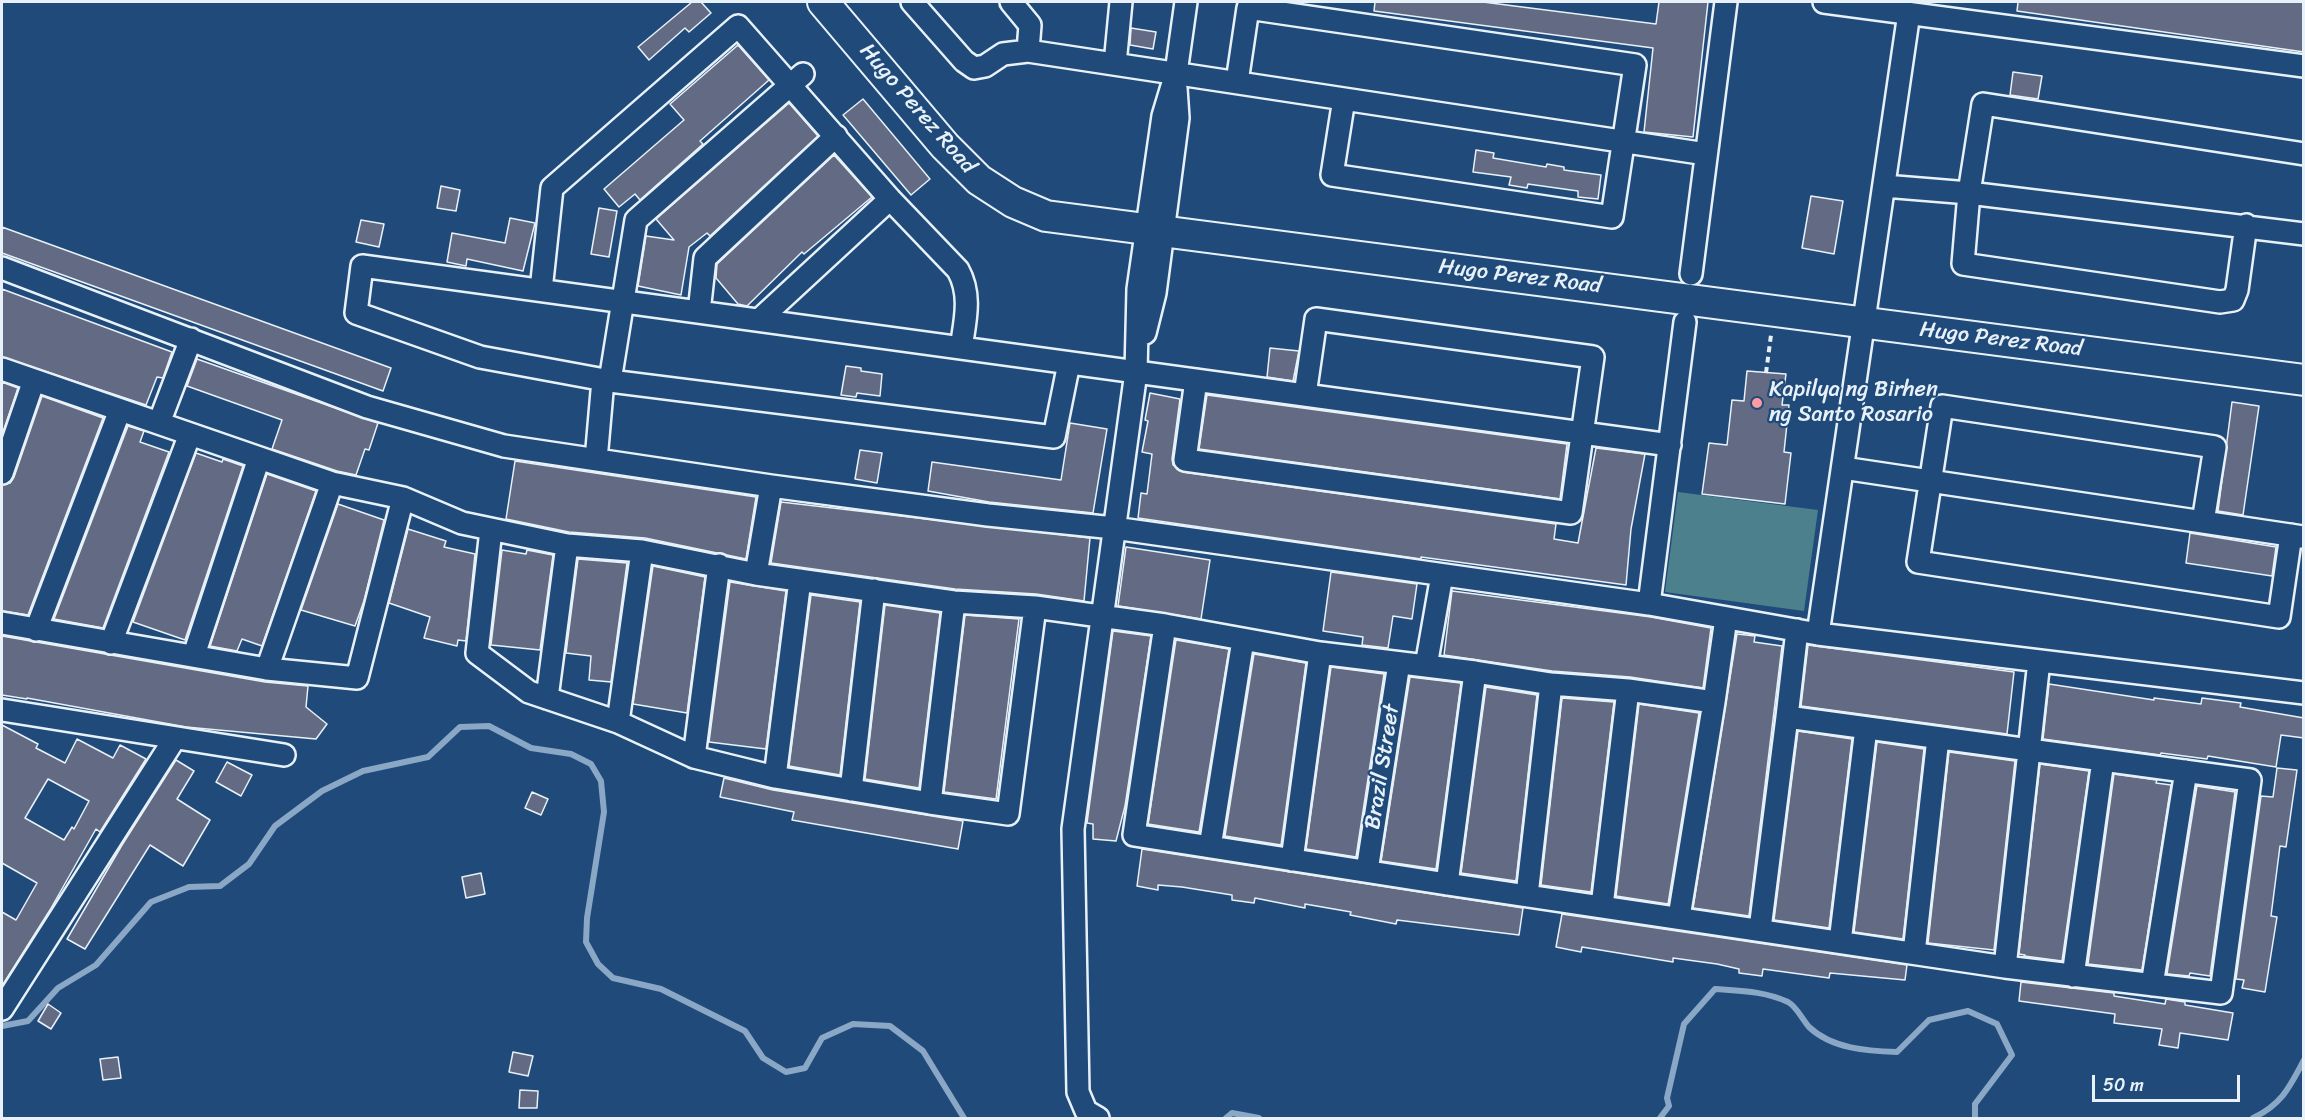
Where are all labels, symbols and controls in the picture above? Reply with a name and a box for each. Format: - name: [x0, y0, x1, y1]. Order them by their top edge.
- street label: Hugo Perez Road: [853, 39, 981, 179]
- street label: Hugo Perez Road: [1437, 254, 1603, 300]
- street label: Hugo Perez Road: [1918, 317, 2084, 363]
- place label: Kapilya ng Birhen ng Santo Rosario: [1769, 377, 1938, 428]
- marker: Kapilya ng Birhen ng Santo Rosario: [1750, 396, 1764, 410]
- street label: Brazil Street: [1360, 703, 1406, 831]
- scale bar: [2095, 1063, 2244, 1101]
- text: 50 m: [2103, 1069, 2144, 1101]

